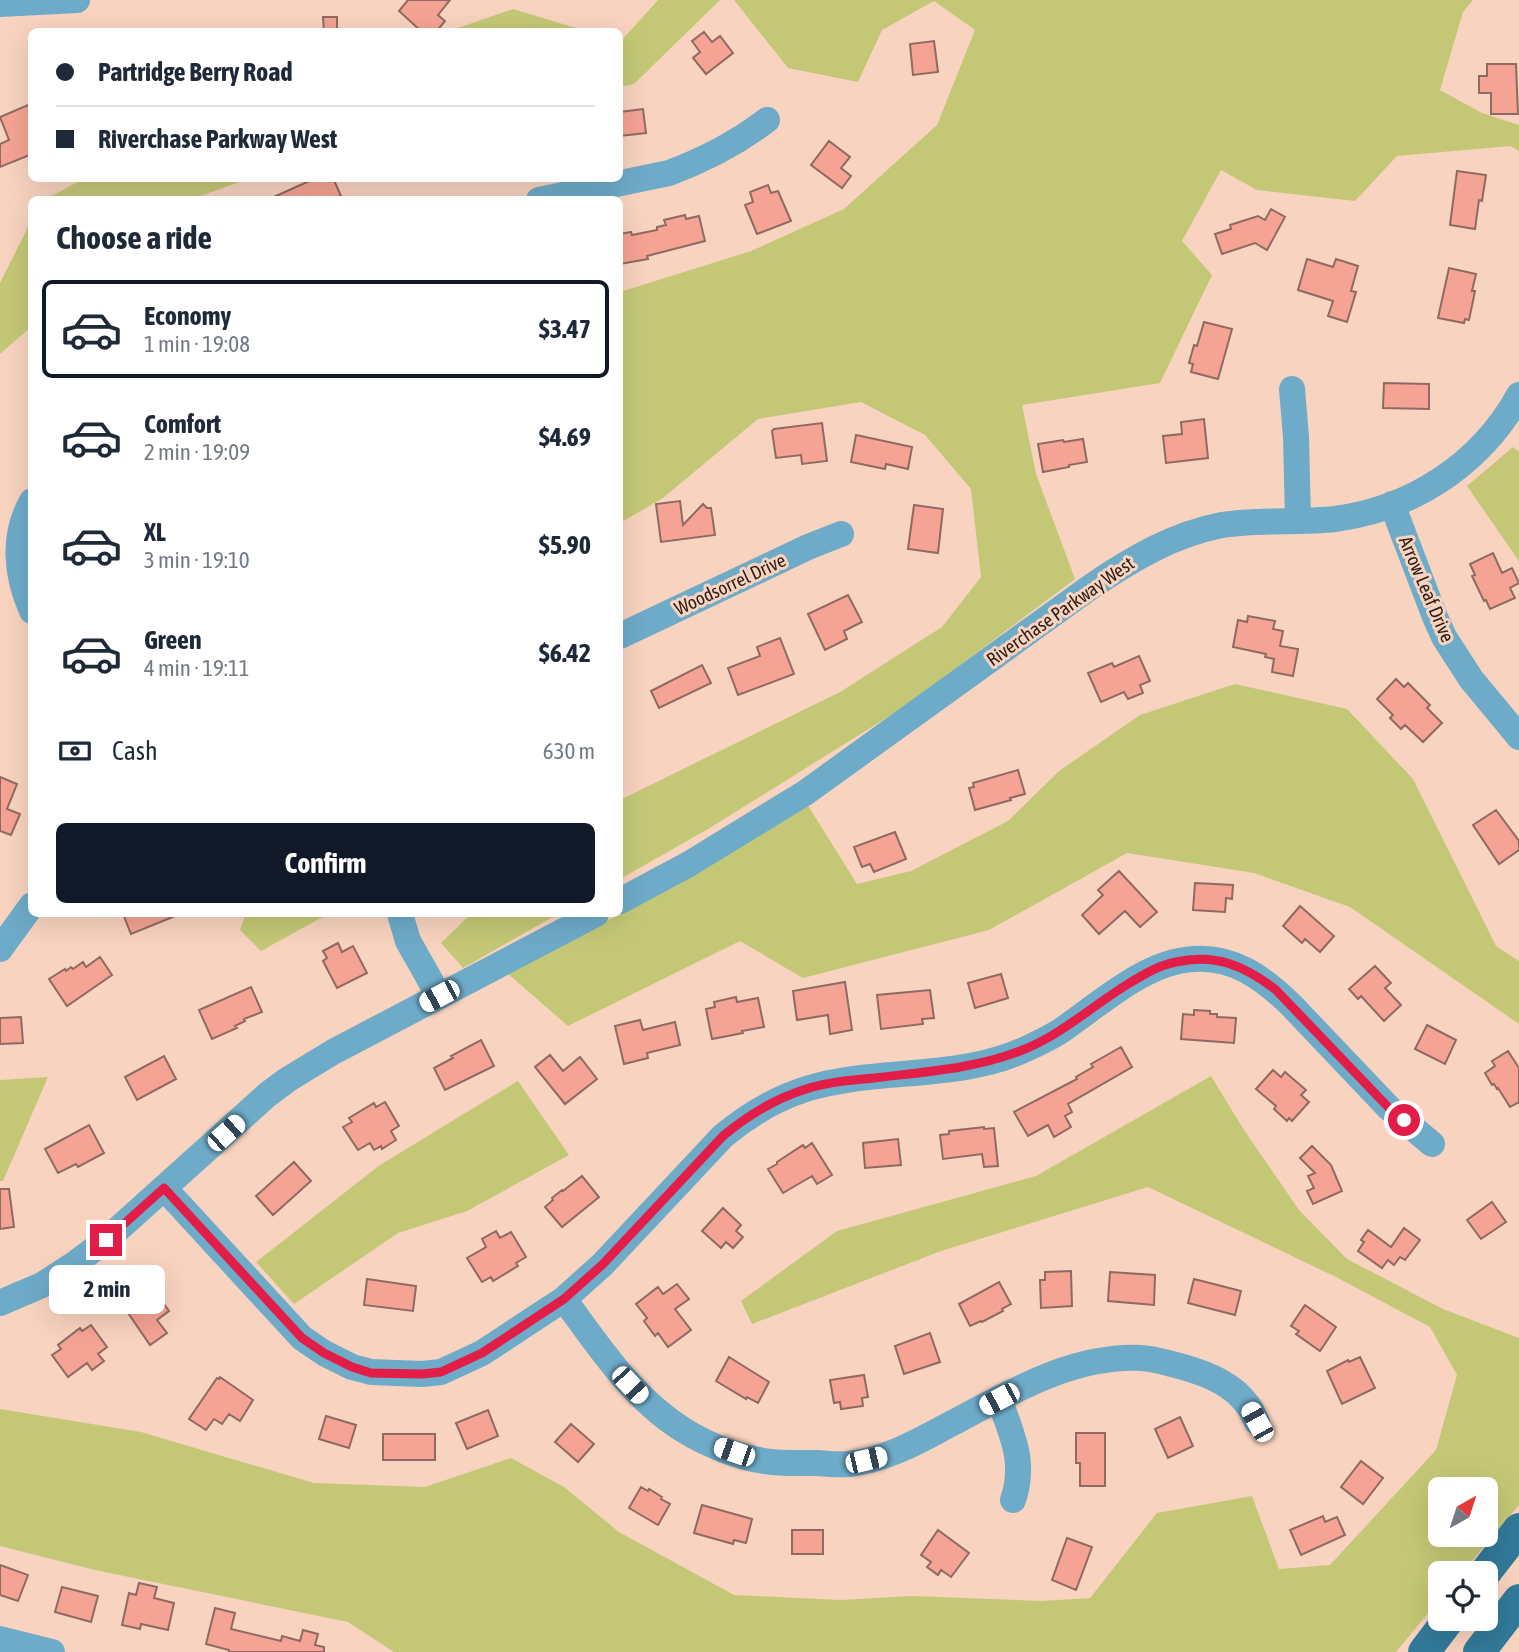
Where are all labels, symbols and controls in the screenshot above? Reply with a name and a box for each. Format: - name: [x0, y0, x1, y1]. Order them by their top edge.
- text: Partridge Berry Road: [98, 57, 293, 87]
- text: Riverchase Parkway West: [98, 124, 337, 154]
- text: Choose a ride: [56, 219, 212, 256]
- icon: car: [60, 298, 123, 361]
- text: Economy: [144, 301, 231, 331]
- text: $3.47: [539, 314, 591, 344]
- text: 1 min · 19:08: [144, 331, 250, 357]
- icon: car: [60, 406, 123, 469]
- text: Comfort: [144, 409, 221, 439]
- text: $4.69: [539, 422, 591, 452]
- text: 2 min · 19:09: [144, 439, 250, 465]
- icon: car: [60, 514, 123, 577]
- text: XL: [144, 517, 166, 547]
- text: $5.90: [539, 530, 591, 560]
- street label: Arrow Leaf Drive: [1395, 533, 1459, 645]
- text: 3 min · 19:10: [144, 547, 250, 573]
- street label: Woodsorrel Drive: [671, 549, 789, 619]
- street label: Riverchase Parkway West: [982, 552, 1138, 670]
- icon: car: [60, 622, 123, 685]
- text: Green: [144, 625, 202, 655]
- text: $6.42: [539, 638, 591, 668]
- text: 4 min · 19:11: [144, 655, 250, 681]
- icon: cash: [56, 732, 94, 770]
- text: Cash: [112, 736, 158, 766]
- text: 630 m: [543, 738, 595, 764]
- button: Confirm: [56, 823, 595, 903]
- car: [416, 977, 463, 1015]
- route start: [1388, 1104, 1420, 1136]
- car: [204, 1111, 249, 1155]
- route end: [90, 1224, 122, 1256]
- callout: 2 min: [48, 1264, 164, 1314]
- text: 2 min: [84, 1276, 130, 1302]
- car: [608, 1362, 653, 1408]
- car: [976, 1380, 1023, 1418]
- car: [1238, 1399, 1277, 1445]
- car: [711, 1435, 758, 1469]
- car: [844, 1445, 889, 1475]
- north arrow: [1428, 1477, 1498, 1547]
- map controls: [1428, 1477, 1498, 1631]
- button: locate: [1428, 1561, 1498, 1631]

